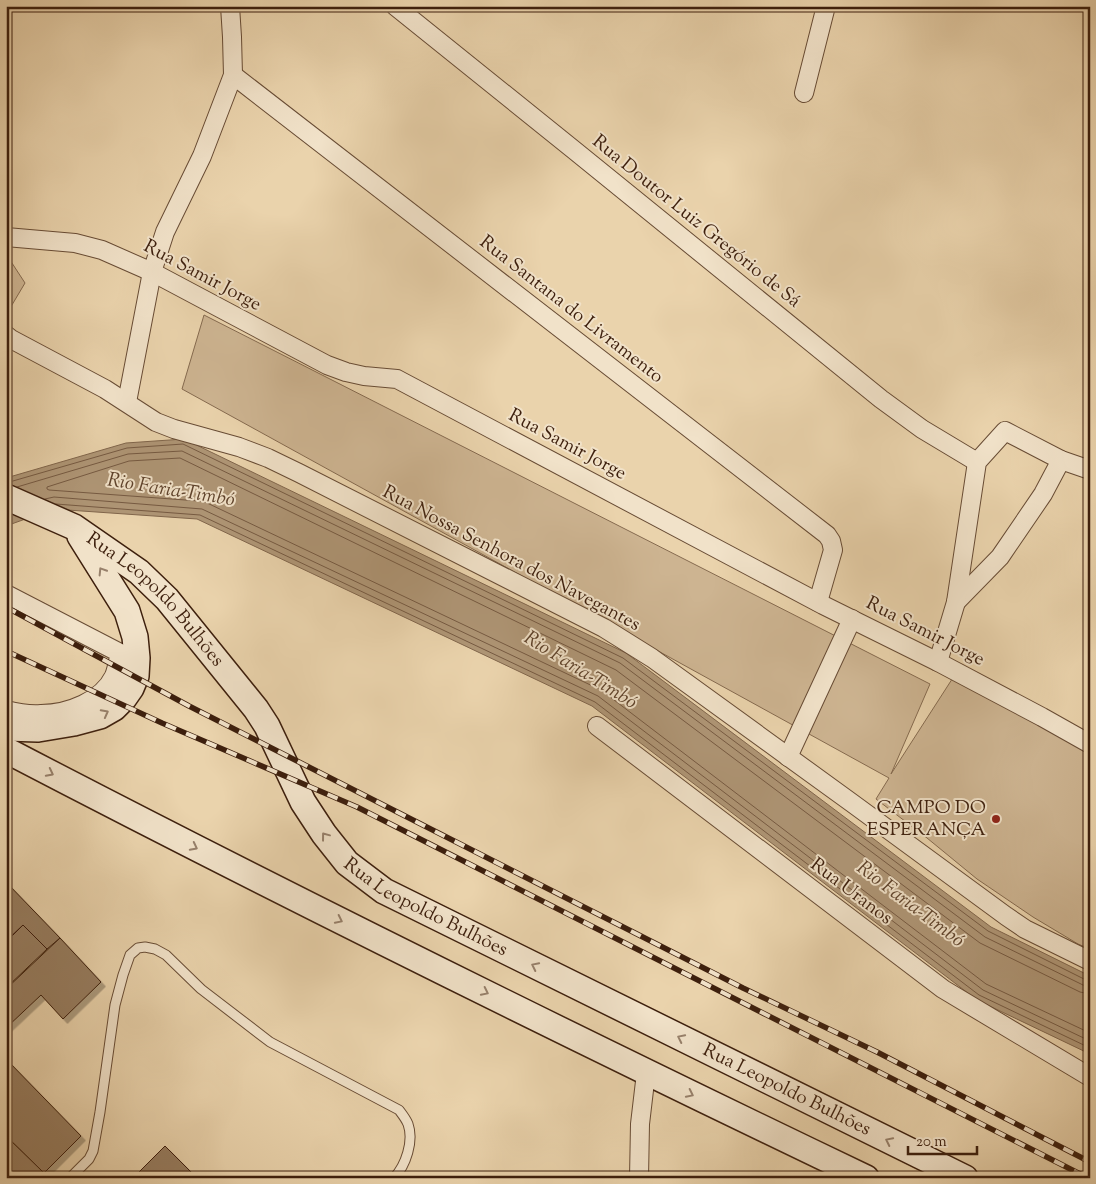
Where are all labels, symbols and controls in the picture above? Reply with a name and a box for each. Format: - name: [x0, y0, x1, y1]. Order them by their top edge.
- street label: Rua Doutor Luiz Gregório de Sá: [586, 129, 806, 315]
- street label: Rua Santana do Livramento: [473, 229, 669, 391]
- street label: Rua Samir Jorge: [138, 234, 266, 319]
- street label: Rua Samir Jorge: [503, 403, 631, 488]
- water label: Rio Faria-Timbó: [105, 467, 237, 515]
- street label: Rua Nossa Senhora dos Navegantes: [377, 479, 645, 639]
- street label: Rua Leopoldo Bulhões: [81, 526, 230, 673]
- one-way arrow: [98, 568, 108, 577]
- street label: Rua Samir Jorge: [861, 590, 989, 674]
- water label: Rio Faria-Timbó: [518, 625, 642, 717]
- one-way arrow: [100, 709, 109, 719]
- one-way arrow: [44, 767, 53, 777]
- place label: CAMPO DO ESPERANÇA: [867, 795, 987, 844]
- marker: CAMPO DO ESPERANÇA: [990, 813, 1002, 825]
- one-way arrow: [323, 833, 331, 842]
- one-way arrow: [189, 841, 198, 851]
- street label: Rua Leopoldo Bulhões: [338, 851, 512, 964]
- street label: Rua Uranos: [804, 852, 898, 932]
- water label: Rio Faria-Timbó: [850, 855, 970, 955]
- one-way arrow: [334, 914, 343, 924]
- one-way arrow: [532, 962, 541, 972]
- one-way arrow: [480, 986, 489, 996]
- one-way arrow: [677, 1034, 686, 1044]
- street label: Rua Leopoldo Bulhões: [698, 1037, 875, 1143]
- one-way arrow: [685, 1087, 694, 1097]
- scale bar: [908, 1124, 977, 1156]
- text: 20 m: [916, 1132, 947, 1153]
- one-way arrow: [886, 1137, 895, 1147]

